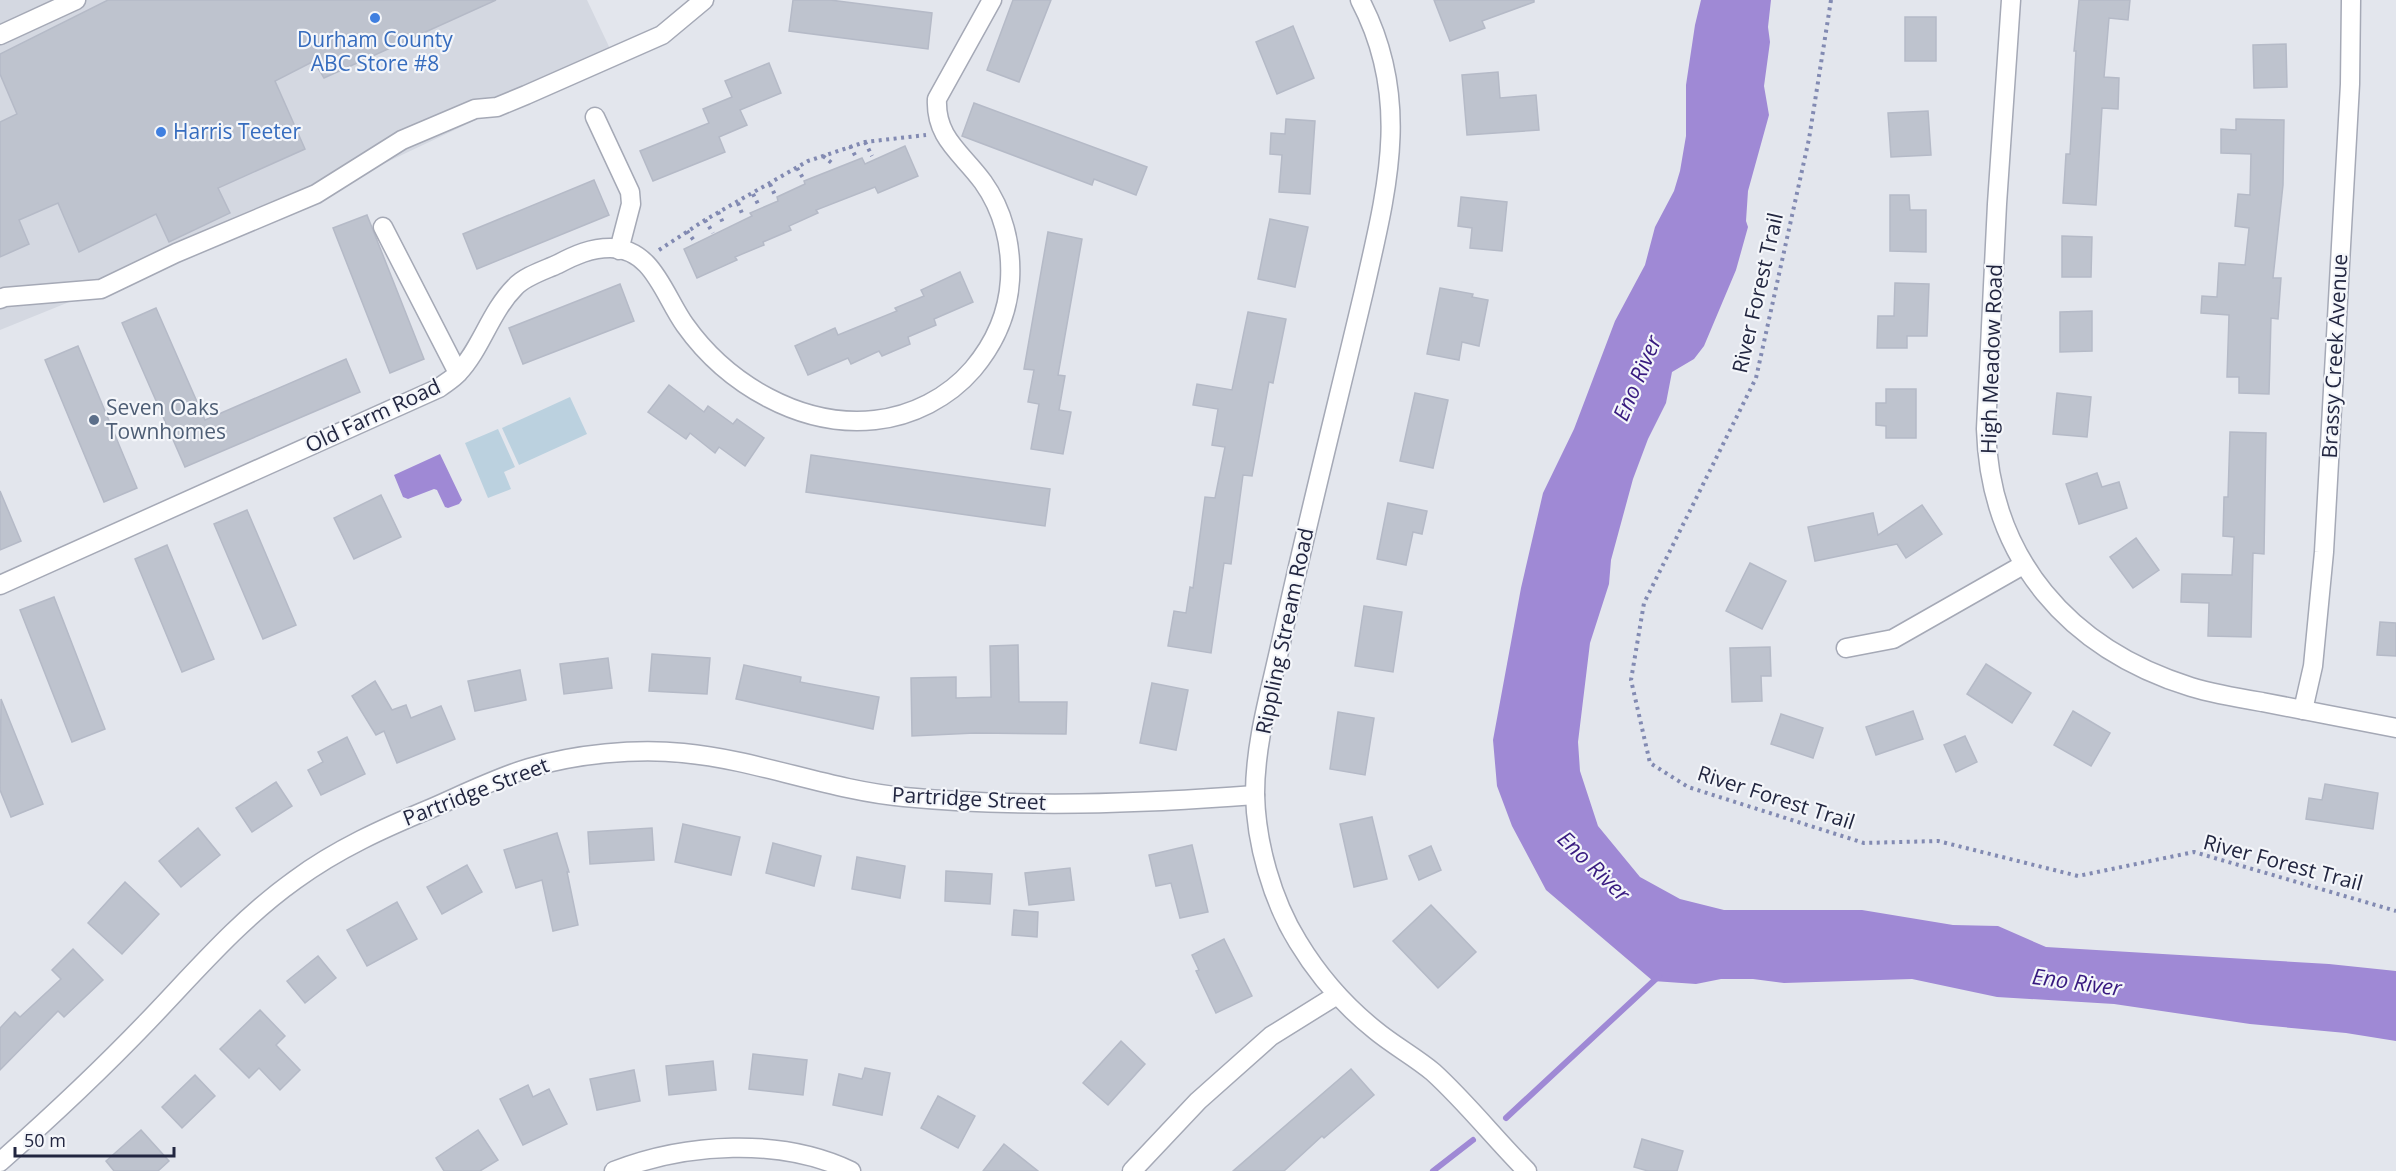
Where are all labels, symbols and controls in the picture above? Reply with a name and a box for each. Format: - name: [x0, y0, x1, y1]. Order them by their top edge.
- marker: Durham County ABC Store #8: [368, 11, 382, 25]
- place label: Durham County ABC Store #8: [297, 25, 453, 77]
- place label: Harris Teeter: [173, 117, 302, 145]
- marker: Harris Teeter: [154, 125, 168, 139]
- street label: River Forest Trail: [1725, 210, 1789, 376]
- street label: Brassy Creek Avenue: [2315, 253, 2353, 459]
- street label: High Meadow Road: [1974, 263, 2008, 454]
- water label: Eno River: [1605, 329, 1668, 425]
- street label: Old Farm Road: [300, 372, 445, 459]
- place label: Seven Oaks Townhomes: [106, 393, 226, 445]
- marker: Seven Oaks Townhomes: [87, 413, 101, 427]
- street label: Rippling Stream Road: [1248, 525, 1320, 737]
- street label: Partridge Street: [399, 750, 553, 832]
- street label: River Forest Trail: [1694, 758, 1859, 836]
- street label: Partridge Street: [891, 780, 1047, 816]
- water label: Eno River: [1552, 823, 1638, 908]
- street label: River Forest Trail: [2201, 827, 2366, 897]
- water label: Eno River: [2030, 960, 2125, 1002]
- scale bar: [15, 1120, 174, 1158]
- text: 50 m: [24, 1128, 66, 1152]

